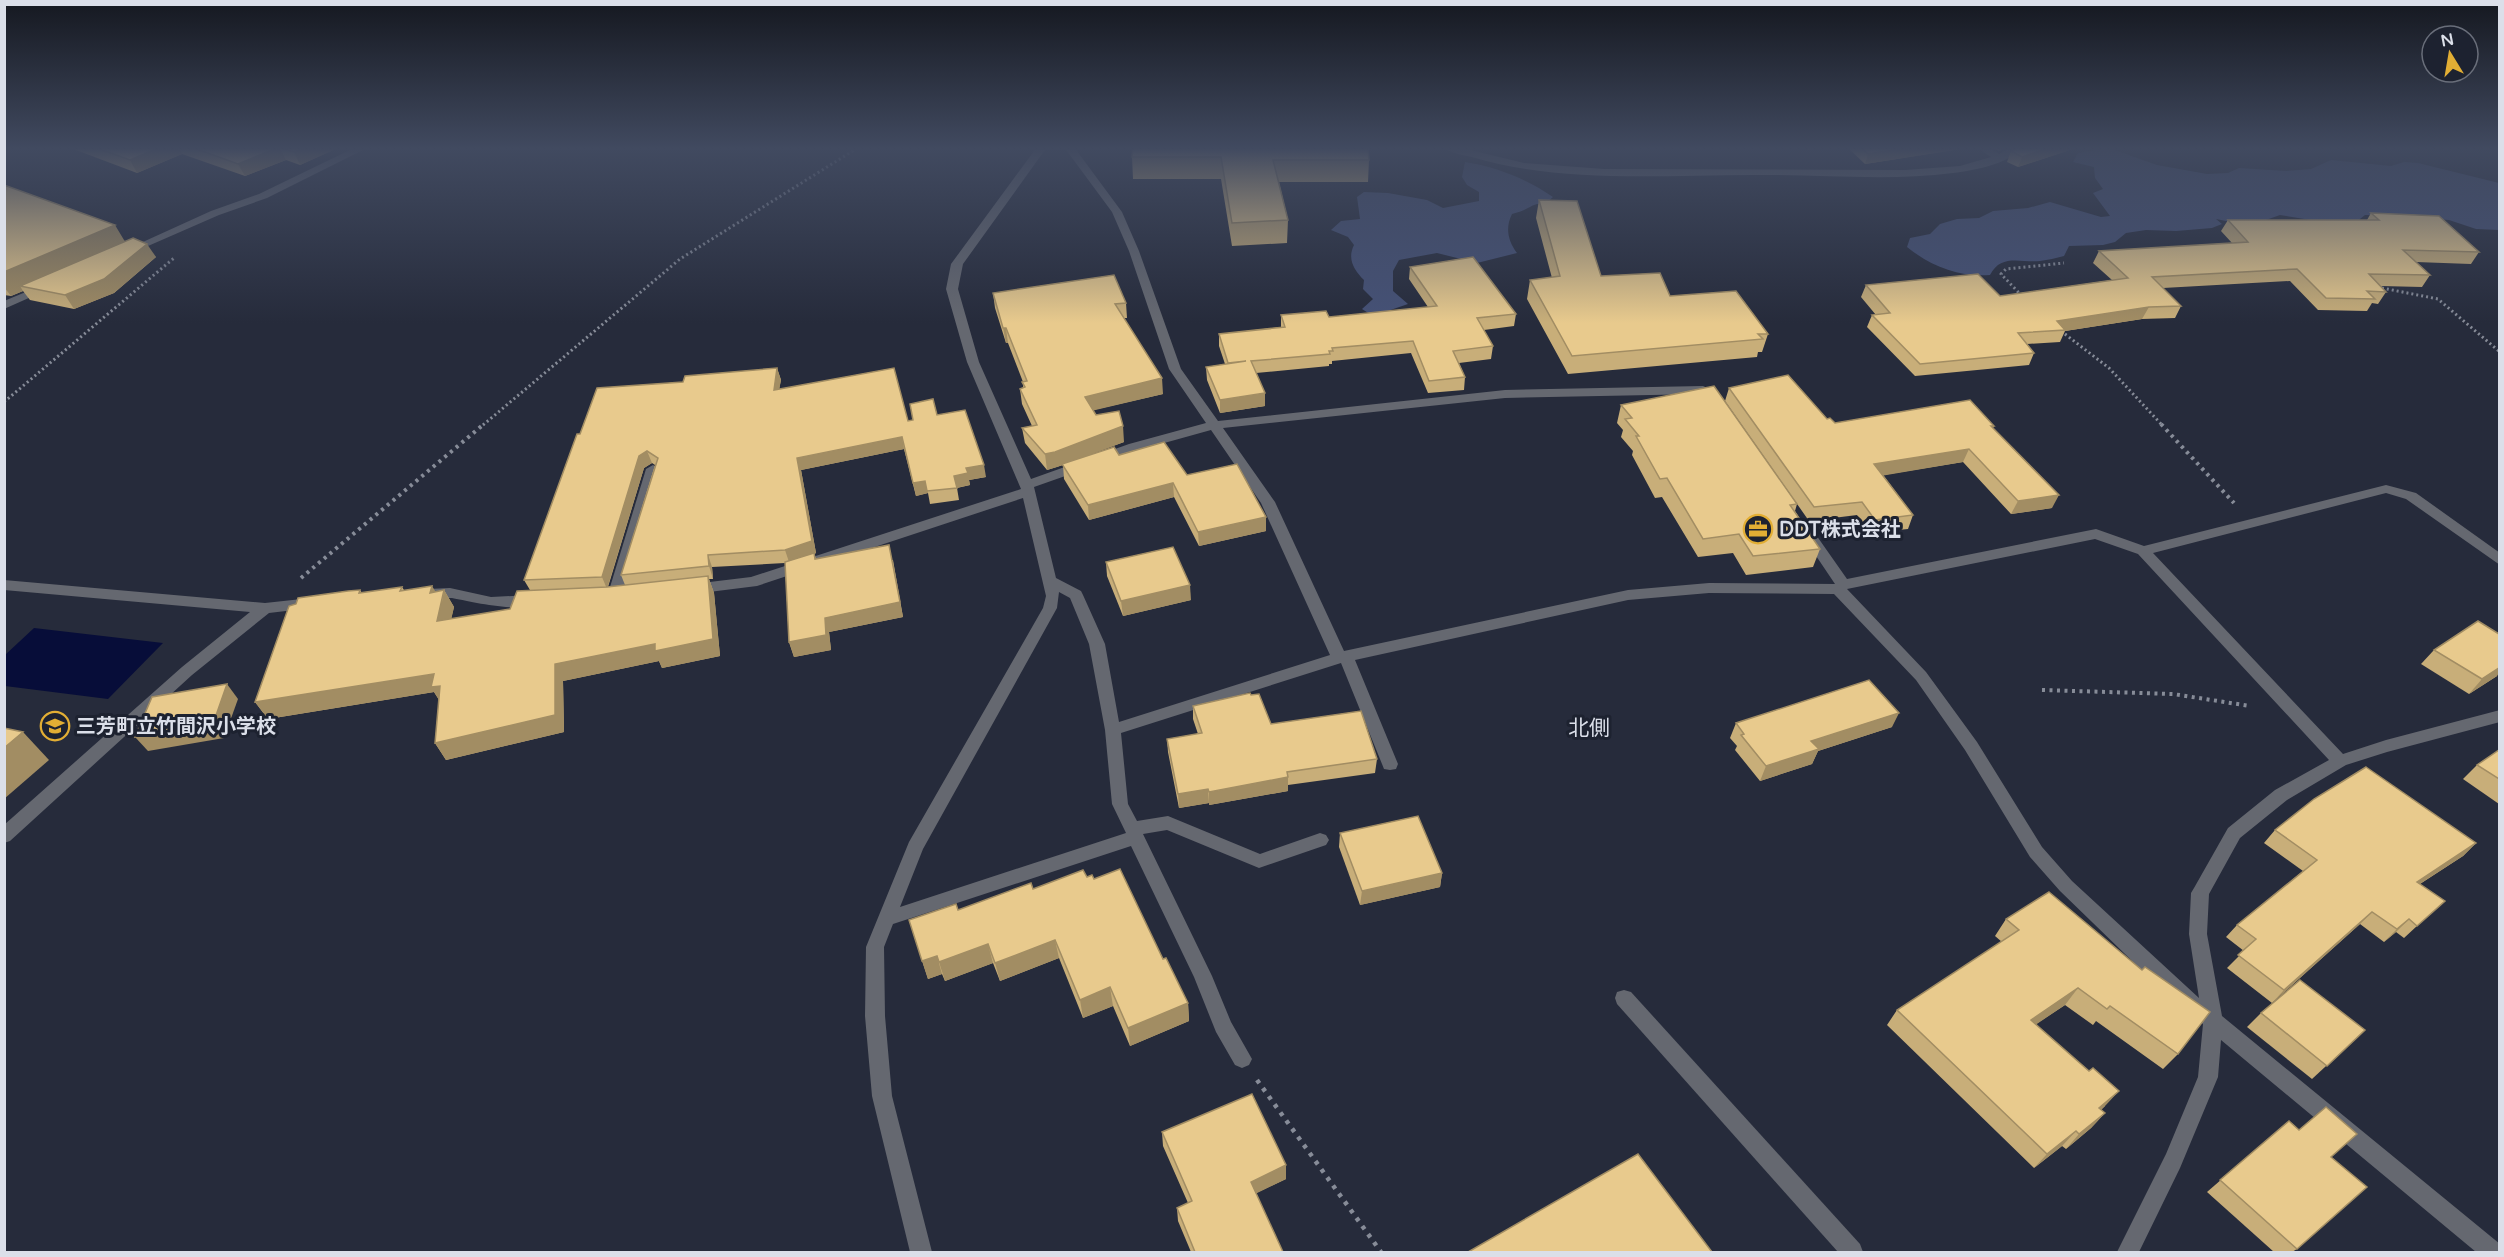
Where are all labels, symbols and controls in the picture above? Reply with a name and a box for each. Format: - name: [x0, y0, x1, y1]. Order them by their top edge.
- north arrow: [2420, 24, 2480, 84]
- text: N: [2439, 29, 2456, 51]
- office icon: DDT株式会社: [1742, 513, 1774, 545]
- place label: DDT株式会社: [1779, 518, 1901, 542]
- school or university icon: 三芳町立竹間沢小学校: [39, 710, 71, 742]
- place label: 三芳町立竹間沢小学校: [76, 715, 276, 739]
- district label: 北側: [1568, 716, 1610, 741]

